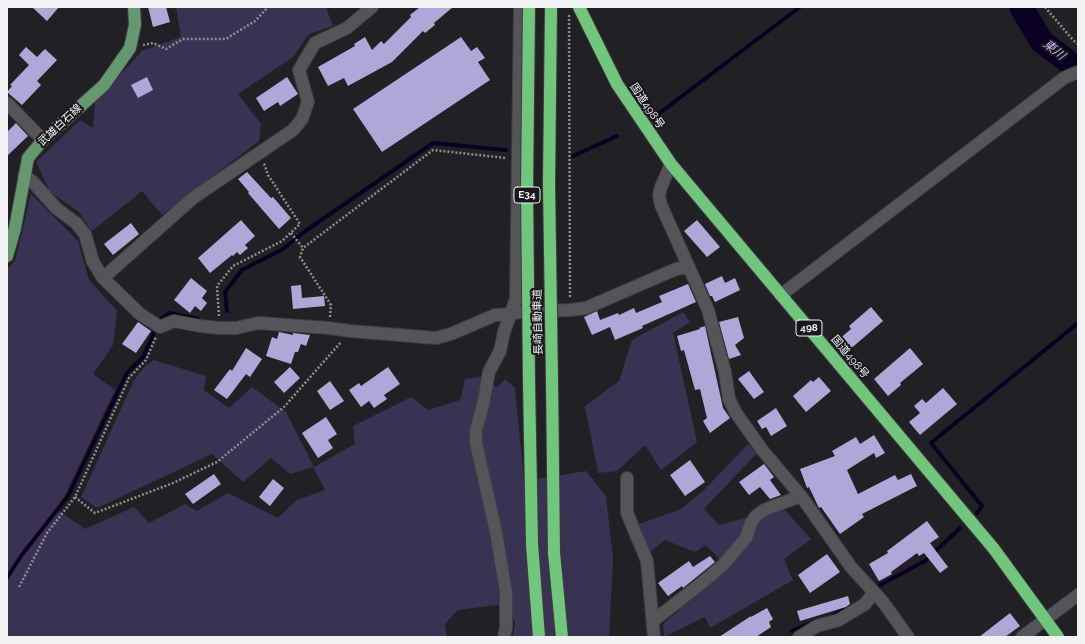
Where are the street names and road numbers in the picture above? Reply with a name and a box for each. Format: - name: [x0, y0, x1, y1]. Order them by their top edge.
- street label: 国道498号: [627, 81, 667, 131]
- street label: 武雄白石線: [35, 101, 85, 149]
- road number: E34: [514, 187, 540, 203]
- street label: 長崎自動車道: [531, 289, 545, 355]
- road number: 498: [796, 320, 822, 336]
- street label: 国道498号: [828, 333, 872, 381]

